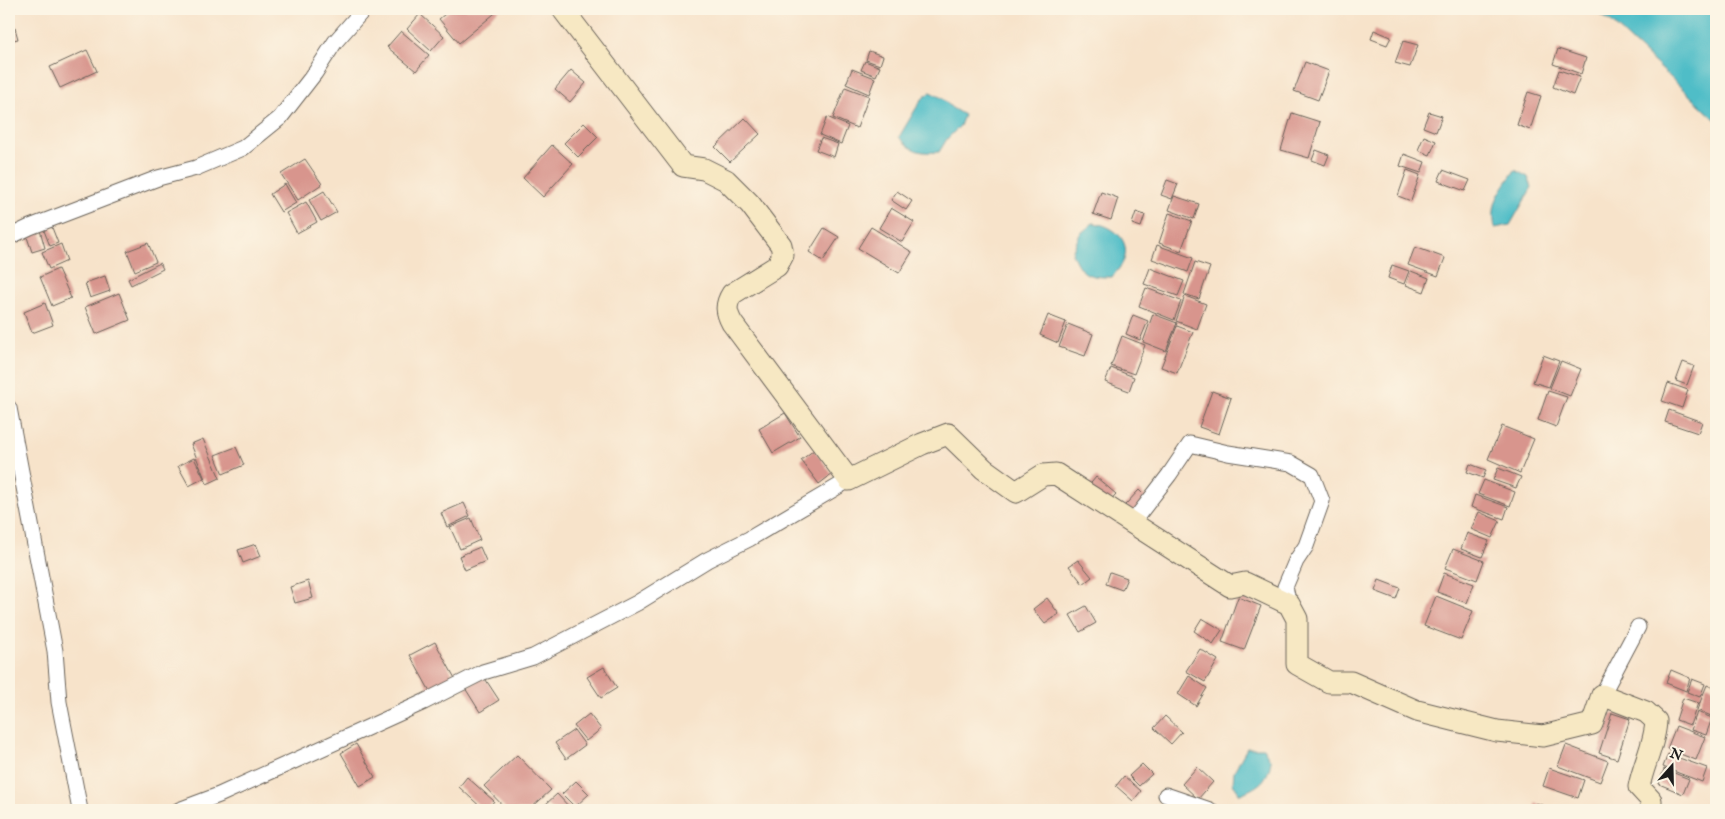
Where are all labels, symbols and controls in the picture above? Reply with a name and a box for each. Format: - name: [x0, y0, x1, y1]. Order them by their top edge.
- north arrow: [1648, 742, 1698, 792]
- text: N: [1666, 744, 1685, 765]

